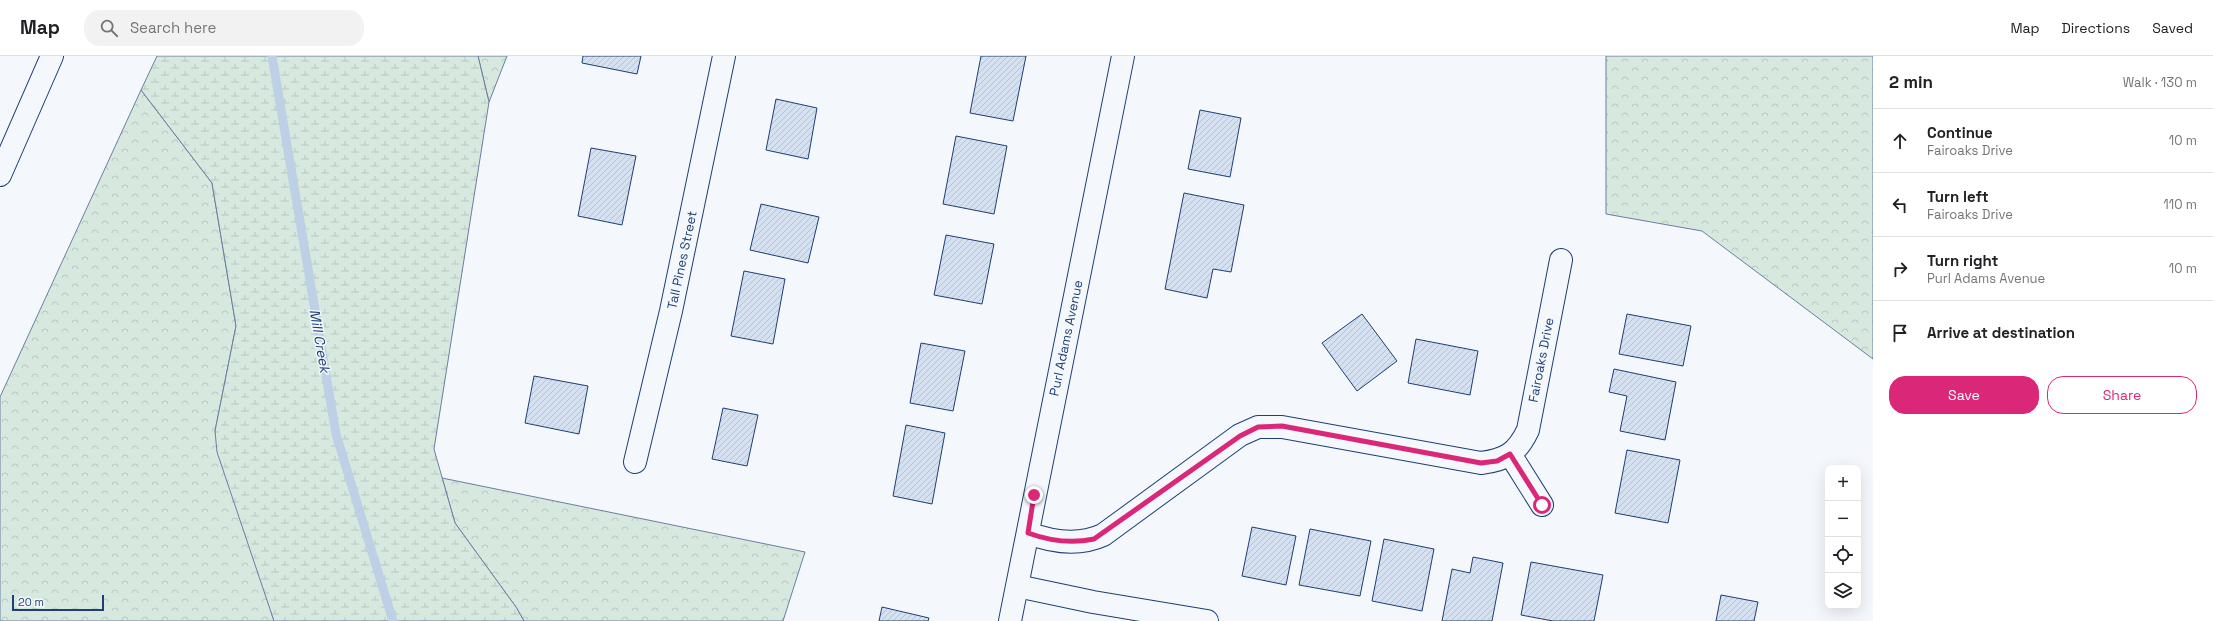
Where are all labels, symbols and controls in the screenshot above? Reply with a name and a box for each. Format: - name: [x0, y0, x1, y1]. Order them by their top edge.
- search box: [84, 10, 364, 46]
- text: Map: [20, 15, 60, 40]
- icon: search: [98, 17, 120, 39]
- text: Search here: [130, 18, 216, 37]
- text: Map: [2010, 19, 2040, 37]
- text: Directions: [2062, 19, 2130, 37]
- text: Saved: [2152, 19, 2193, 37]
- text: 2 min: [1889, 71, 1933, 93]
- text: Walk · 130 m: [2123, 74, 2197, 91]
- text: Continue: [1927, 123, 1993, 142]
- icon: ahead: [1889, 130, 1911, 152]
- text: 10 m: [2169, 132, 2197, 149]
- text: Fairoaks Drive: [1927, 142, 2013, 159]
- text: Turn left: [1927, 187, 1989, 206]
- icon: left: [1889, 194, 1911, 216]
- text: 110 m: [2163, 196, 2197, 213]
- text: Fairoaks Drive: [1927, 206, 2013, 223]
- street label: Tall Pines Street: [663, 209, 701, 311]
- text: Turn right: [1927, 251, 1998, 270]
- icon: right: [1889, 258, 1911, 280]
- text: 10 m: [2169, 260, 2197, 277]
- text: Purl Adams Avenue: [1927, 270, 2045, 287]
- street label: Purl Adams Avenue: [1045, 278, 1087, 398]
- water label: Mill Creek: [306, 308, 335, 376]
- street label: Fairoaks Drive: [1524, 316, 1558, 404]
- icon: arrive: [1889, 322, 1911, 344]
- text: Arrive at destination: [1927, 323, 2075, 342]
- button: Save: [1889, 376, 2039, 414]
- button: Share: [2047, 376, 2197, 414]
- map controls: [1825, 465, 1861, 609]
- button: +: [1825, 465, 1861, 501]
- route end: [1025, 486, 1043, 504]
- route start: [1533, 496, 1551, 514]
- button: −: [1825, 501, 1861, 537]
- button: locate: [1825, 537, 1861, 573]
- button: layers: [1825, 573, 1861, 609]
- scale bar: [12, 593, 104, 612]
- text: 20 m: [18, 595, 44, 609]

